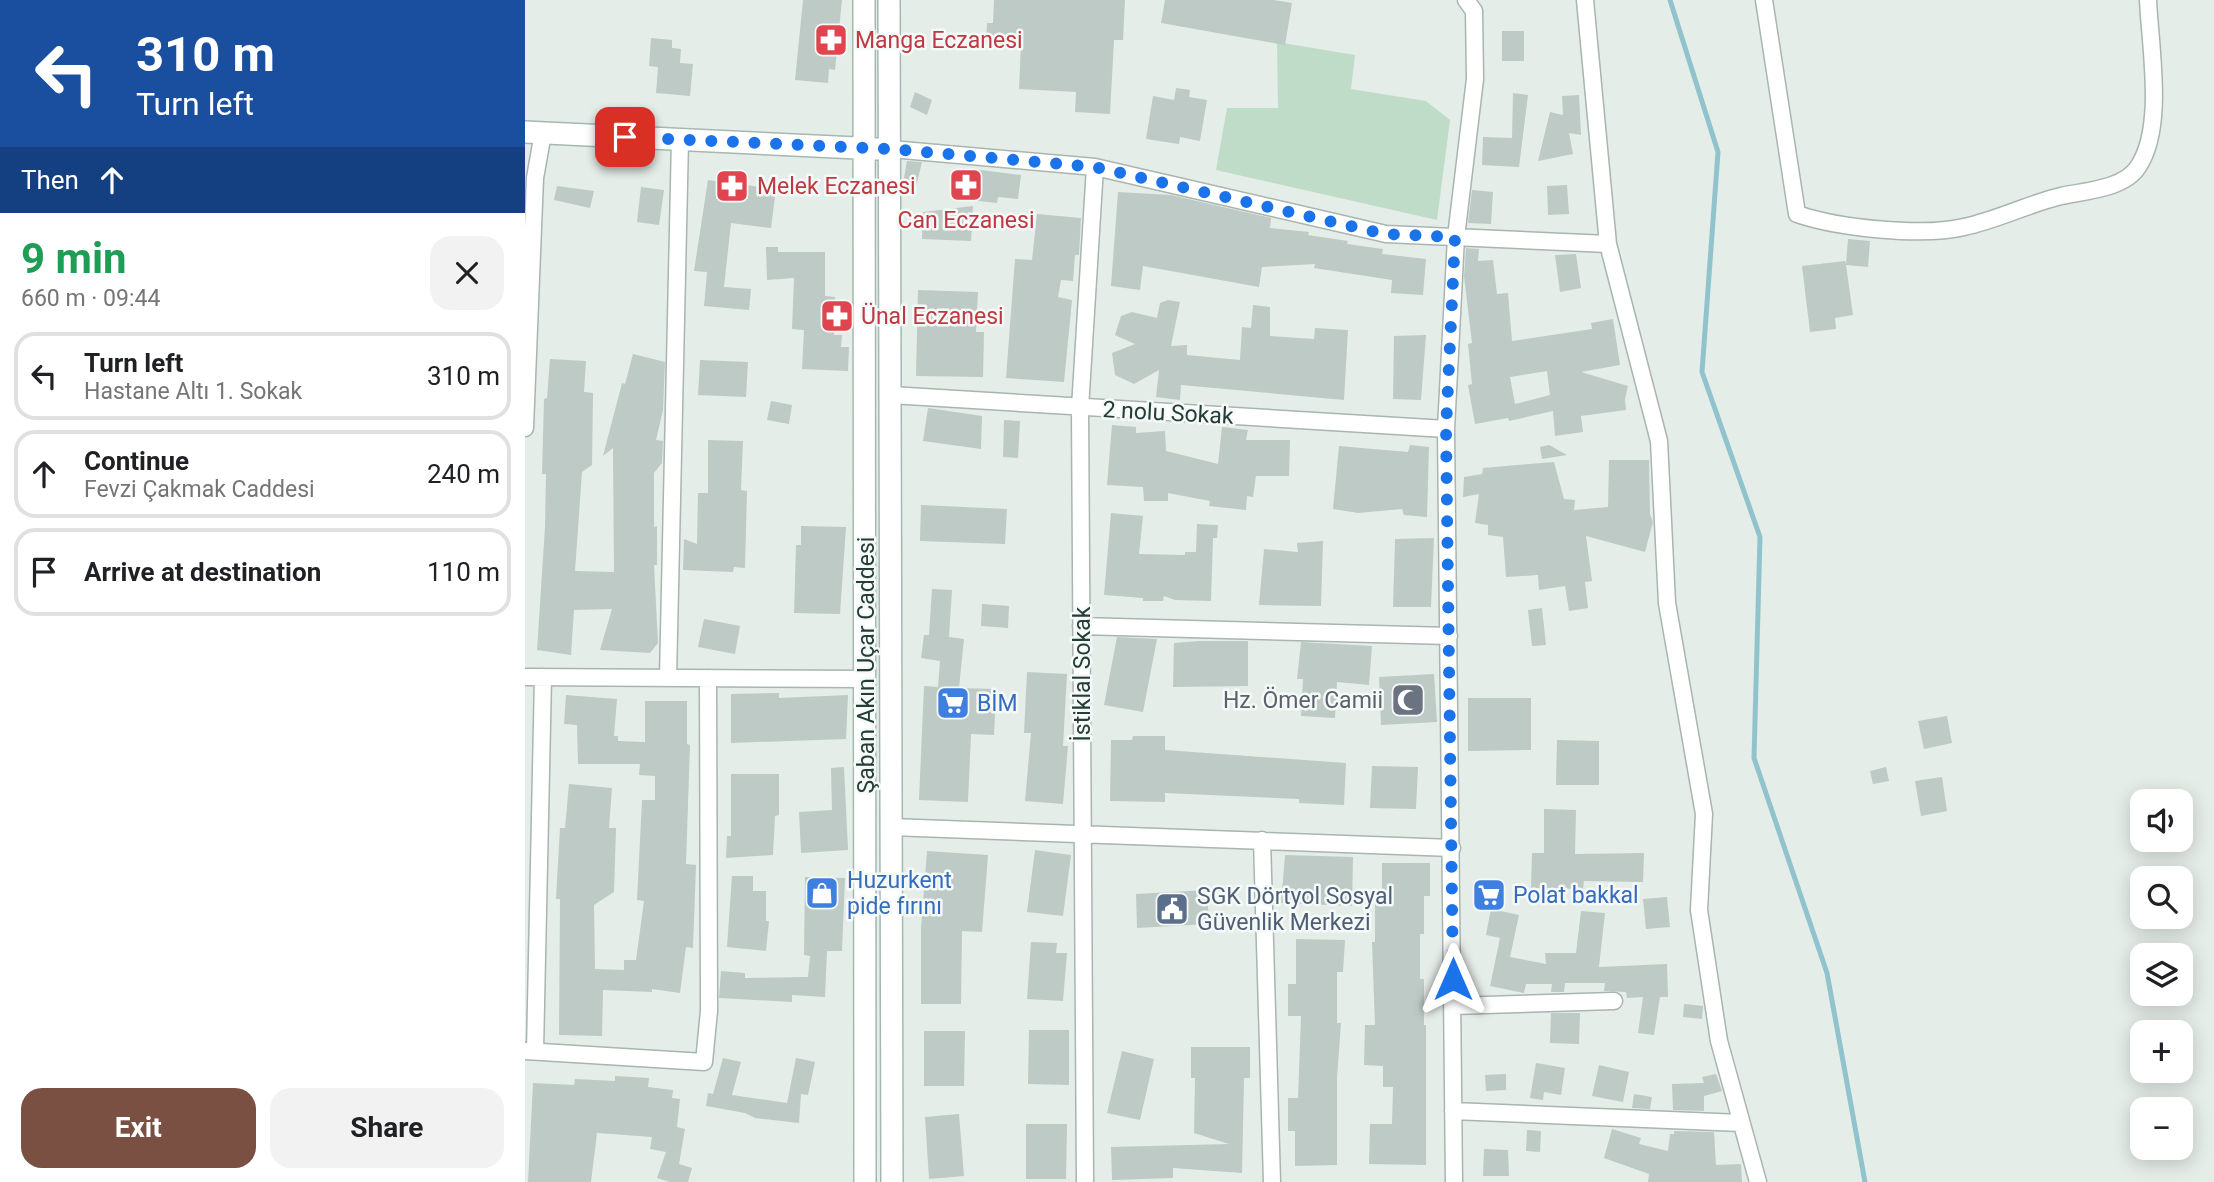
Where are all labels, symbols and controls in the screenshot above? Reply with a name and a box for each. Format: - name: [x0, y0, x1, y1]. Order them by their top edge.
- pharmacy icon: Manga Eczanesi: [812, 21, 850, 59]
- text: 310 m: [136, 26, 275, 83]
- place label: Manga Eczanesi: [855, 27, 1023, 54]
- icon: left: [21, 28, 112, 119]
- text: Turn left: [136, 85, 254, 123]
- pin: [595, 107, 655, 167]
- icon: arrive: [606, 118, 644, 156]
- icon: ahead: [93, 161, 131, 199]
- text: Then: [21, 165, 79, 195]
- pharmacy icon: Can Eczanesi: [947, 166, 985, 204]
- pharmacy icon: Melek Eczanesi: [713, 167, 751, 205]
- place label: Melek Eczanesi: [757, 173, 916, 200]
- place label: Can Eczanesi: [897, 207, 1035, 234]
- text: 9 min: [21, 234, 127, 283]
- button: close: [430, 236, 504, 310]
- text: 660 m · 09:44: [21, 285, 160, 312]
- pharmacy icon: Ünal Eczanesi: [818, 297, 856, 335]
- place label: Ünal Eczanesi: [861, 302, 1004, 330]
- text: Turn left: [84, 348, 183, 378]
- icon: left: [25, 357, 63, 395]
- text: 310 m: [427, 361, 500, 391]
- text: Hastane Altı 1. Sokak: [84, 378, 302, 405]
- street label: 2 nolu Sokak: [1102, 396, 1234, 430]
- text: Continue: [84, 446, 189, 476]
- icon: ahead: [25, 455, 63, 493]
- text: 240 m: [427, 459, 500, 489]
- text: Fevzi Çakmak Caddesi: [84, 476, 315, 503]
- street label: Şaban Akın Uçar Caddesi: [853, 537, 880, 793]
- icon: arrive: [25, 553, 63, 591]
- text: Arrive at destination: [84, 557, 321, 587]
- text: 110 m: [427, 557, 500, 587]
- street label: İstiklal Sokak: [1069, 606, 1096, 741]
- mosque icon: Hz. Ömer Camii: [1389, 681, 1427, 719]
- supermarket icon: BİM: [934, 684, 972, 722]
- place label: Hz. Ömer Camii: [1223, 686, 1383, 714]
- place label: BİM: [977, 690, 1018, 717]
- map controls: [2130, 789, 2193, 1160]
- button: sound: [2130, 789, 2193, 852]
- button: search: [2130, 866, 2193, 929]
- place label: Huzurkent pide fırını: [847, 867, 952, 920]
- shop icon: Huzurkent pide fırını: [803, 874, 841, 912]
- supermarket icon: Polat bakkal: [1470, 876, 1508, 914]
- place label: Polat bakkal: [1513, 882, 1639, 909]
- place label: SGK Dörtyol Sosyal Güvenlik Merkezi: [1197, 883, 1393, 936]
- public building icon: SGK Dörtyol Sosyal Güvenlik Merkezi: [1153, 890, 1191, 928]
- position arrow: [1416, 942, 1490, 1016]
- button: layers: [2130, 943, 2193, 1006]
- button: +: [2130, 1020, 2193, 1083]
- button: Exit: [21, 1088, 256, 1168]
- button: Share: [270, 1088, 504, 1168]
- button: −: [2130, 1097, 2193, 1160]

